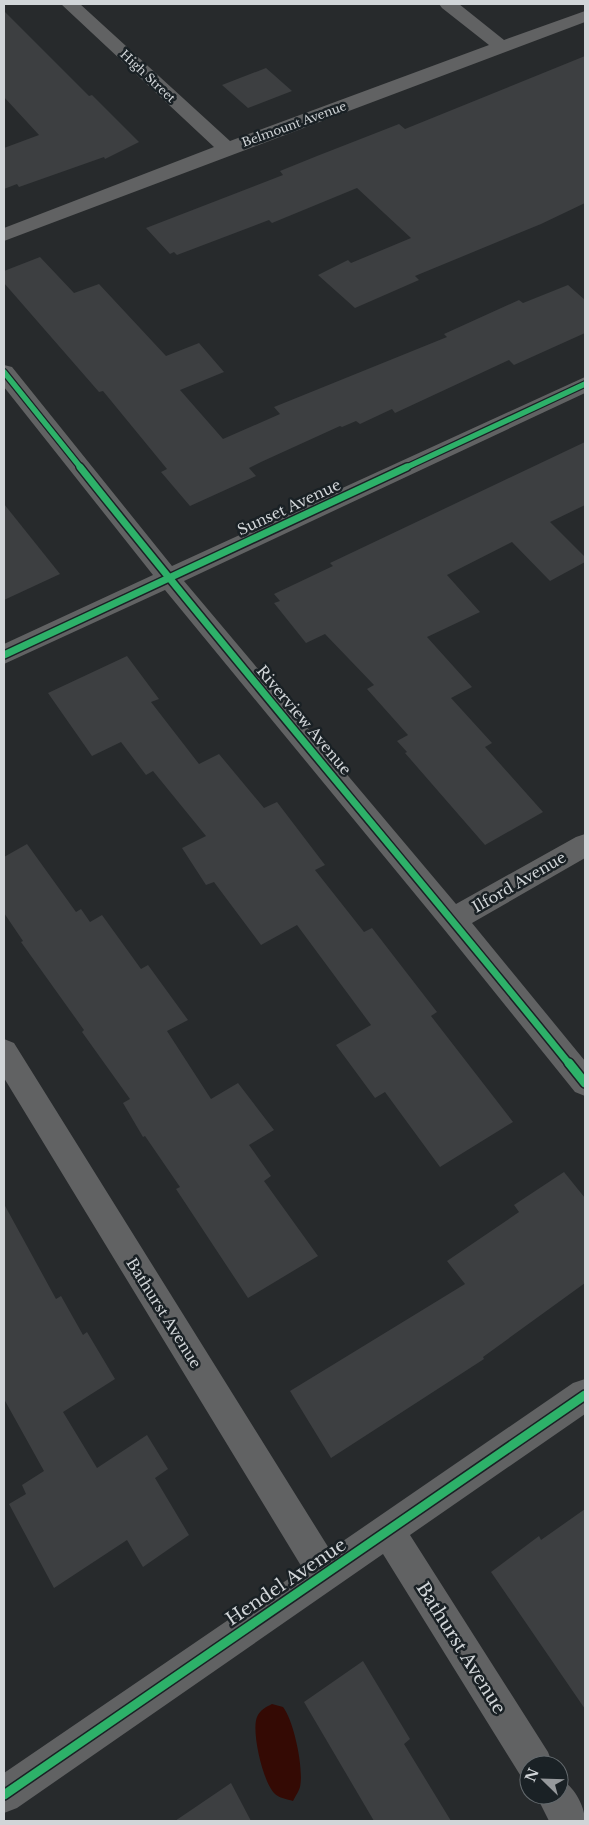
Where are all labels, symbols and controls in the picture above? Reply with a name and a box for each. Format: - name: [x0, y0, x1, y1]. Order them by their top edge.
- street label: High Street: [117, 47, 179, 106]
- street label: Belmount Avenue: [240, 98, 348, 150]
- street label: Sunset Avenue: [234, 475, 344, 539]
- street label: Riverview Avenue: [253, 661, 355, 779]
- street label: Ilford Avenue: [469, 848, 569, 916]
- street label: Bathurst Avenue: [122, 1254, 206, 1372]
- street label: Hendel Avenue: [222, 1534, 350, 1630]
- street label: Bathurst Avenue: [412, 1578, 510, 1718]
- north arrow: [519, 1755, 569, 1805]
- text: N: [521, 1765, 543, 1784]

